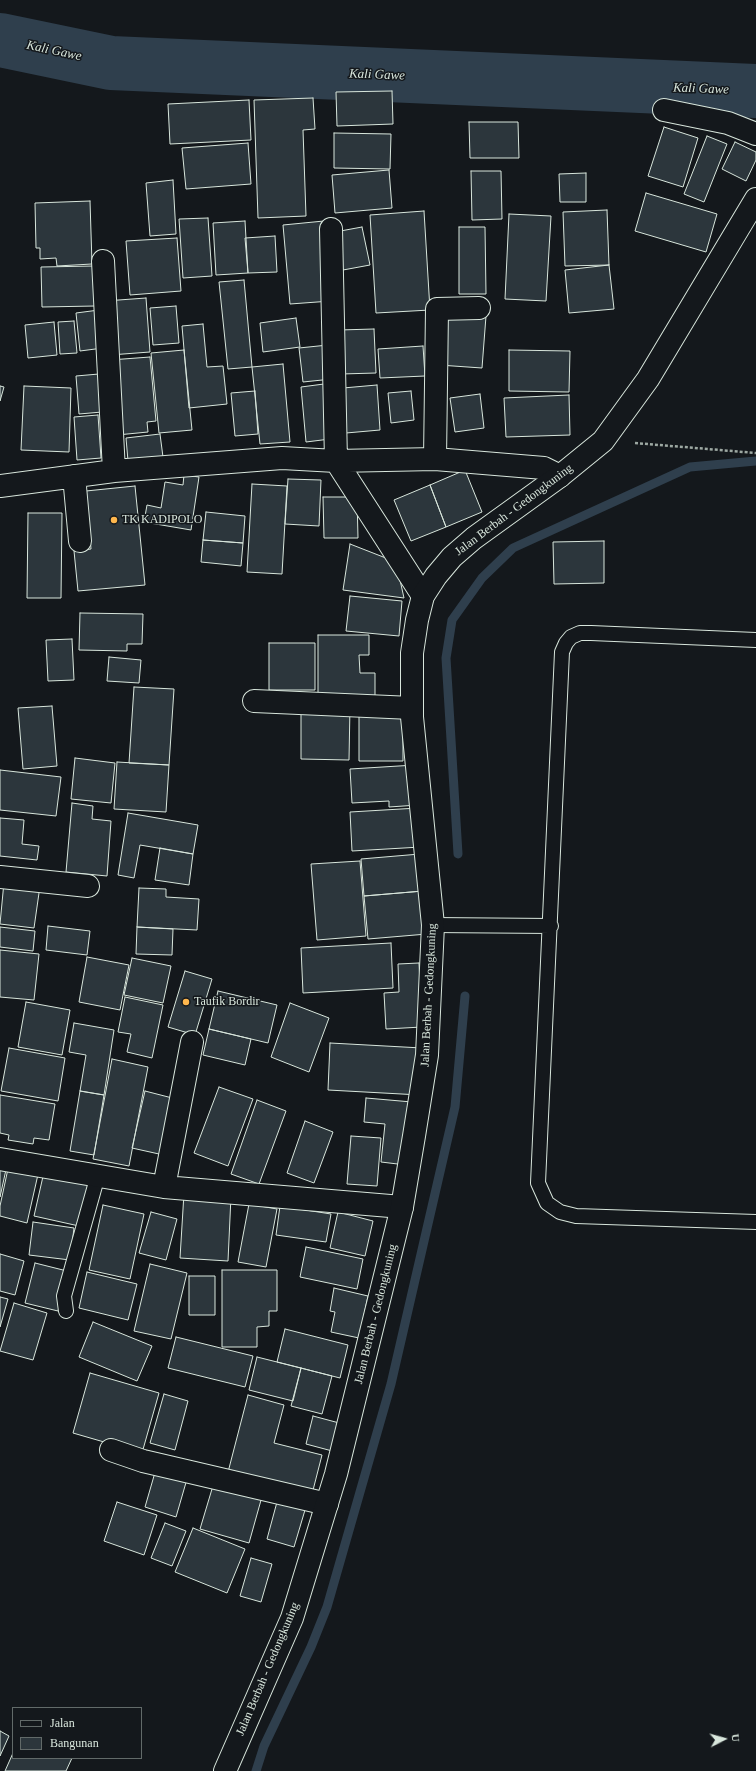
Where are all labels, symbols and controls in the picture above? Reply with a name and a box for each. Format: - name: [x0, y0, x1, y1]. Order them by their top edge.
- water label: Kali Gawe: [25, 38, 83, 64]
- water label: Kali Gawe: [349, 66, 405, 84]
- water label: Kali Gawe: [673, 80, 729, 98]
- street label: Jalan Berbah - Gedongkuning: [452, 461, 576, 559]
- place label: TK KADIPOLO: [122, 513, 202, 527]
- marker: TK KADIPOLO: [109, 515, 119, 525]
- street label: Jalan Berbah - Gedongkuning: [418, 923, 440, 1067]
- place label: Taufik Bordir: [194, 995, 259, 1009]
- marker: Taufik Bordir: [181, 997, 191, 1007]
- street label: Jalan Berbah - Gedongkuning: [352, 1243, 400, 1385]
- street label: Jalan Berbah - Gedongkuning: [233, 1600, 303, 1738]
- legend: [12, 1707, 142, 1759]
- text: Jalan: [50, 1716, 75, 1730]
- north arrow: [704, 1719, 744, 1759]
- text: U: [730, 1733, 742, 1742]
- text: Bangunan: [50, 1736, 99, 1750]

